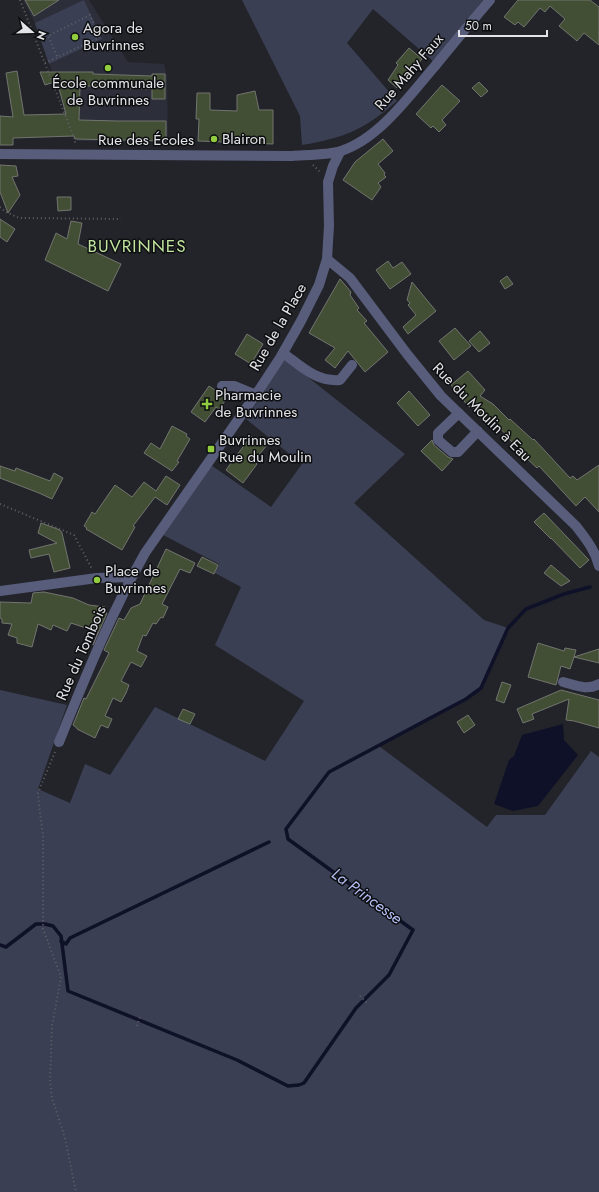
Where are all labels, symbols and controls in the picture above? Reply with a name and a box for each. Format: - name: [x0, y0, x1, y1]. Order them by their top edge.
- north arrow: [12, 12, 52, 52]
- scale bar: [459, 12, 547, 38]
- place label: Agora de Buvrinnes: [83, 17, 144, 56]
- text: 50 m: [465, 17, 492, 35]
- street label: Rue Mahy Faux: [369, 28, 449, 115]
- text: N: [32, 29, 50, 42]
- marker: Agora de Buvrinnes: [70, 32, 80, 42]
- marker: École communale de Buvrinnes: [103, 63, 113, 73]
- place label: École communale de Buvrinnes: [52, 72, 164, 111]
- place label: Blairon: [222, 128, 266, 150]
- street label: Rue des Écoles: [98, 129, 194, 151]
- marker: Blairon: [209, 134, 219, 144]
- district label: BUVRINNES: [87, 234, 187, 258]
- street label: Rue de la Place: [244, 279, 312, 375]
- street label: Rue du Moulin à Eau: [427, 357, 537, 467]
- place label: Pharmacie de Buvrinnes: [215, 384, 297, 423]
- marker: Pharmacie de Buvrinnes: [202, 399, 212, 409]
- place label: Buvrinnes Rue du Moulin: [219, 429, 312, 468]
- marker: Buvrinnes Rue du Moulin: [206, 444, 216, 454]
- place label: Place de Buvrinnes: [105, 560, 166, 599]
- marker: Place de Buvrinnes: [92, 575, 102, 585]
- street label: Rue du Tombois: [50, 602, 112, 704]
- water label: La Princesse: [327, 863, 407, 929]

